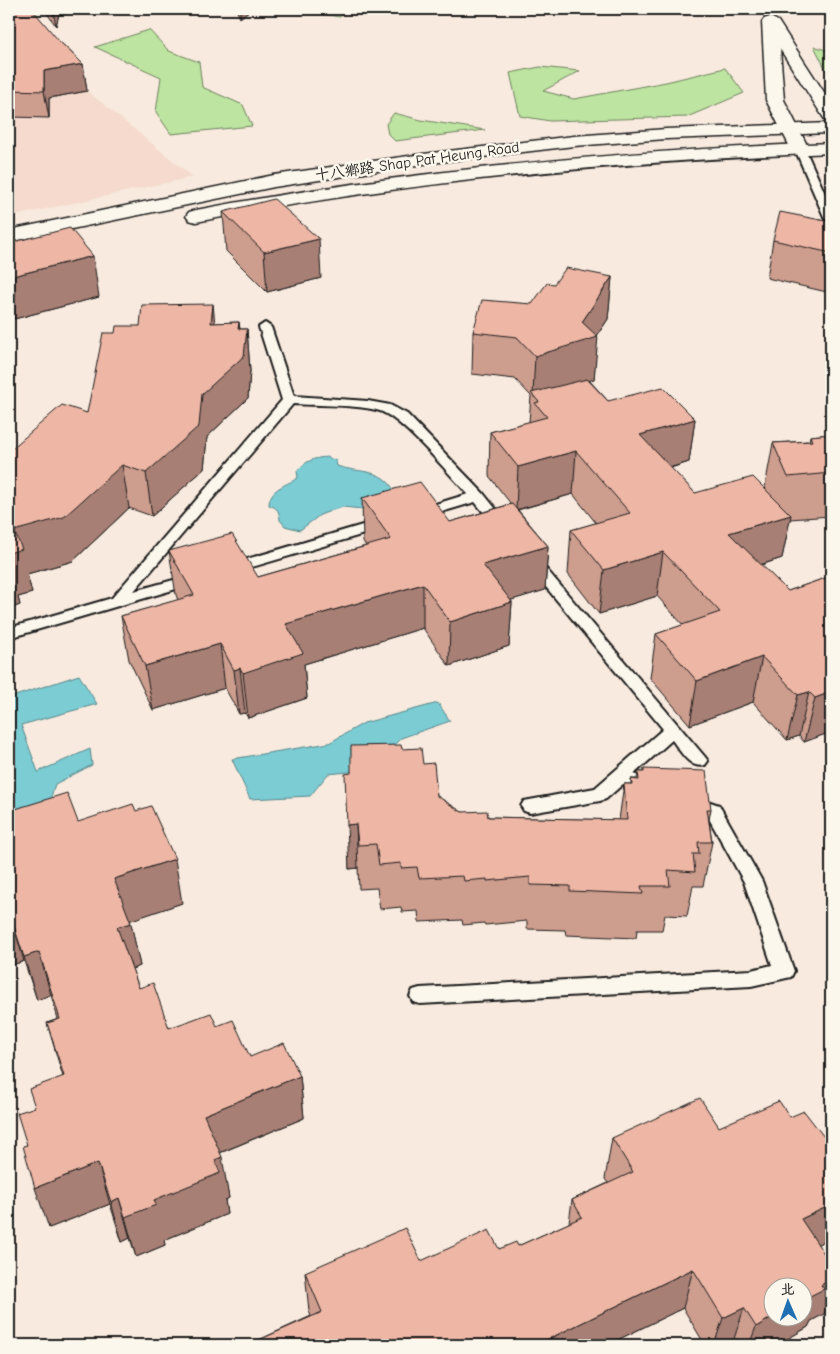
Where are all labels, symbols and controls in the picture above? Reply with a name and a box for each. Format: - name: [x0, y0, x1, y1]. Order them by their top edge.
- street label: 十八鄉路 Shap Pat Heung Road: [313, 138, 521, 184]
- north arrow: [762, 1276, 812, 1326]
- text: 北: [780, 1281, 795, 1298]

